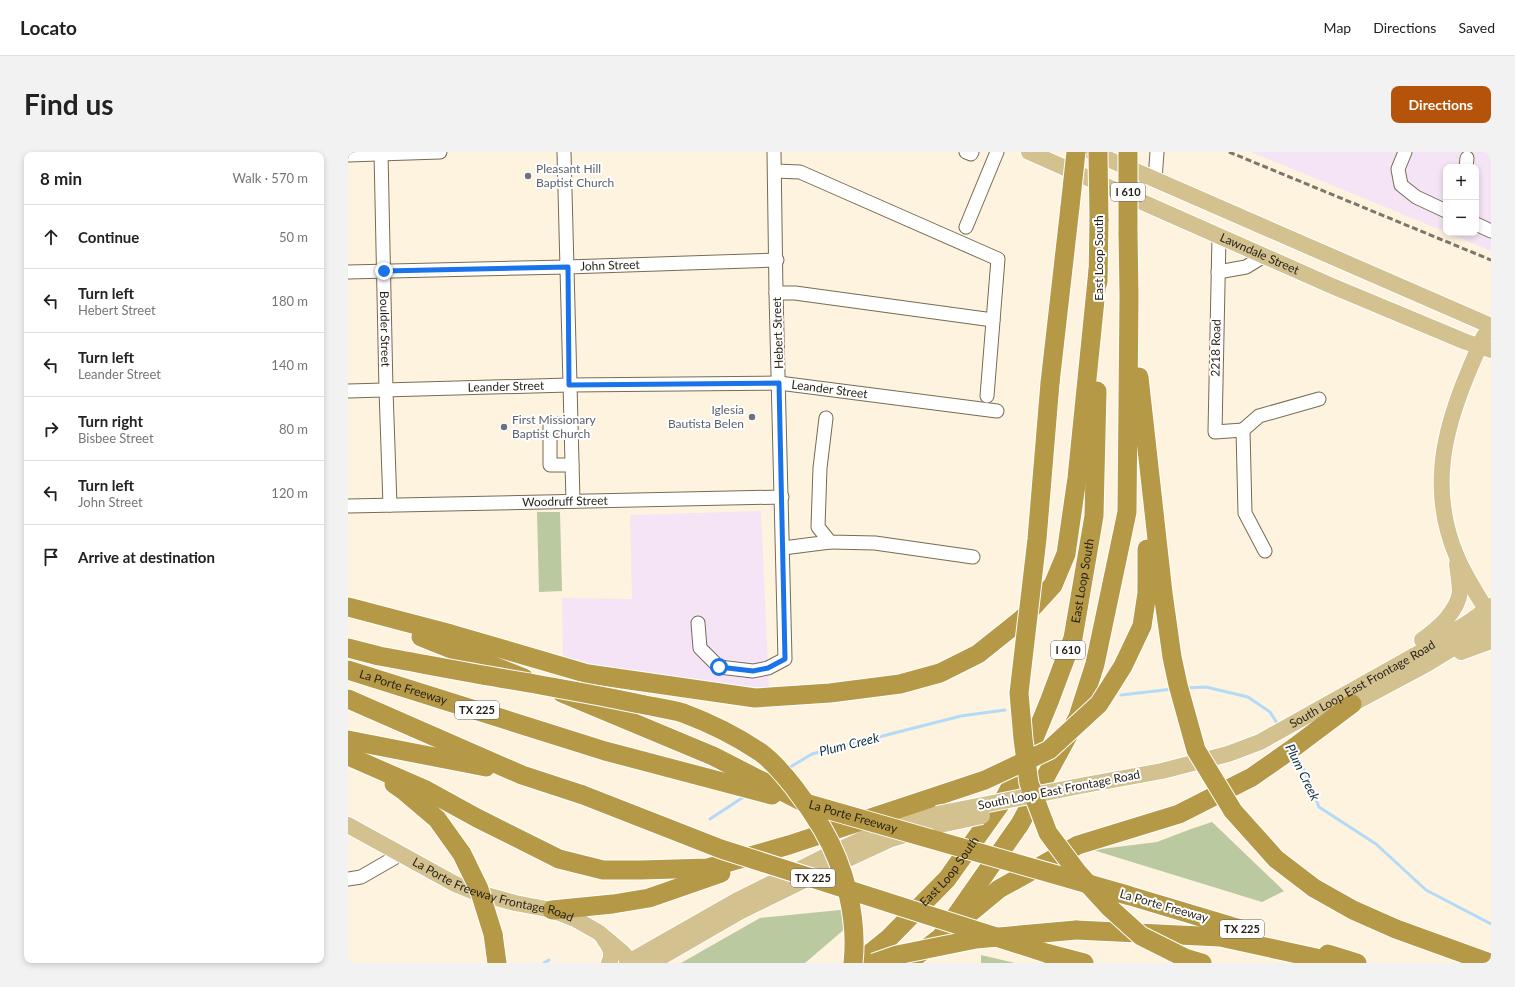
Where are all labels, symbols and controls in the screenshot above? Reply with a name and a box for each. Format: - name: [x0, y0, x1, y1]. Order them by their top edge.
- text: Locato: [20, 16, 77, 39]
- text: Map: [1324, 19, 1351, 36]
- text: Directions: [1373, 19, 1436, 36]
- text: Saved: [1458, 19, 1495, 36]
- button: Directions: [1391, 86, 1491, 123]
- text: Find us: [24, 87, 114, 121]
- place label: Pleasant Hill Baptist Church: [536, 161, 614, 190]
- map controls: [1443, 164, 1479, 236]
- button: +: [1443, 164, 1479, 200]
- text: 8 min: [40, 168, 82, 189]
- text: Walk · 570 m: [232, 170, 308, 186]
- marker: Pleasant Hill Baptist Church: [523, 171, 533, 181]
- road number: I 610: [1111, 183, 1145, 201]
- button: −: [1443, 200, 1479, 236]
- street label: East Loop South: [1091, 215, 1106, 301]
- icon: ahead: [40, 226, 62, 248]
- text: Continue: [78, 228, 139, 246]
- text: 50 m: [279, 229, 308, 245]
- street label: Lawndale Street: [1218, 229, 1302, 278]
- street label: John Street: [580, 257, 641, 274]
- route end: [375, 262, 393, 280]
- text: Turn left: [78, 284, 134, 302]
- icon: left: [40, 290, 62, 312]
- street label: Boulder Street: [377, 291, 394, 368]
- text: 180 m: [271, 293, 308, 309]
- street label: Hebert Street: [769, 296, 786, 369]
- text: Hebert Street: [78, 302, 156, 318]
- street label: 2218 Road: [1207, 319, 1224, 377]
- text: Turn left: [78, 348, 134, 366]
- icon: left: [40, 354, 62, 376]
- text: 140 m: [271, 357, 308, 373]
- text: Leander Street: [78, 366, 161, 382]
- street label: Leander Street: [791, 377, 869, 401]
- street label: Leander Street: [467, 378, 545, 395]
- place label: Iglesia Bautista Belen: [668, 402, 744, 431]
- text: Turn right: [78, 412, 143, 430]
- place label: First Missionary Baptist Church: [512, 412, 597, 441]
- marker: Iglesia Bautista Belen: [747, 412, 757, 422]
- icon: right: [40, 418, 62, 440]
- text: 80 m: [279, 421, 308, 437]
- marker: First Missionary Baptist Church: [499, 422, 509, 432]
- text: Bisbee Street: [78, 430, 154, 446]
- text: Turn left: [78, 476, 134, 494]
- icon: left: [40, 482, 62, 504]
- text: 120 m: [271, 485, 308, 501]
- street label: Woodruff Street: [522, 493, 609, 509]
- text: John Street: [78, 494, 143, 510]
- street label: East Loop South: [1068, 537, 1097, 624]
- icon: arrive: [40, 546, 62, 568]
- text: Arrive at destination: [78, 548, 215, 566]
- street label: South Loop East Frontage Road: [1287, 637, 1438, 731]
- road number: I 610: [1051, 641, 1085, 659]
- route start: [710, 658, 728, 676]
- street label: La Porte Freeway: [358, 666, 450, 708]
- road number: TX 225: [455, 701, 499, 719]
- water label: Plum Creek: [817, 729, 881, 759]
- water label: Plum Creek: [1282, 741, 1324, 804]
- street label: South Loop East Frontage Road: [977, 766, 1141, 813]
- street label: La Porte Freeway: [807, 796, 900, 836]
- street label: East Loop South: [917, 833, 982, 909]
- street label: La Porte Freeway Frontage Road: [410, 854, 576, 925]
- road number: TX 225: [791, 869, 835, 887]
- street label: La Porte Freeway: [1118, 886, 1211, 926]
- road number: TX 225: [1220, 920, 1264, 938]

